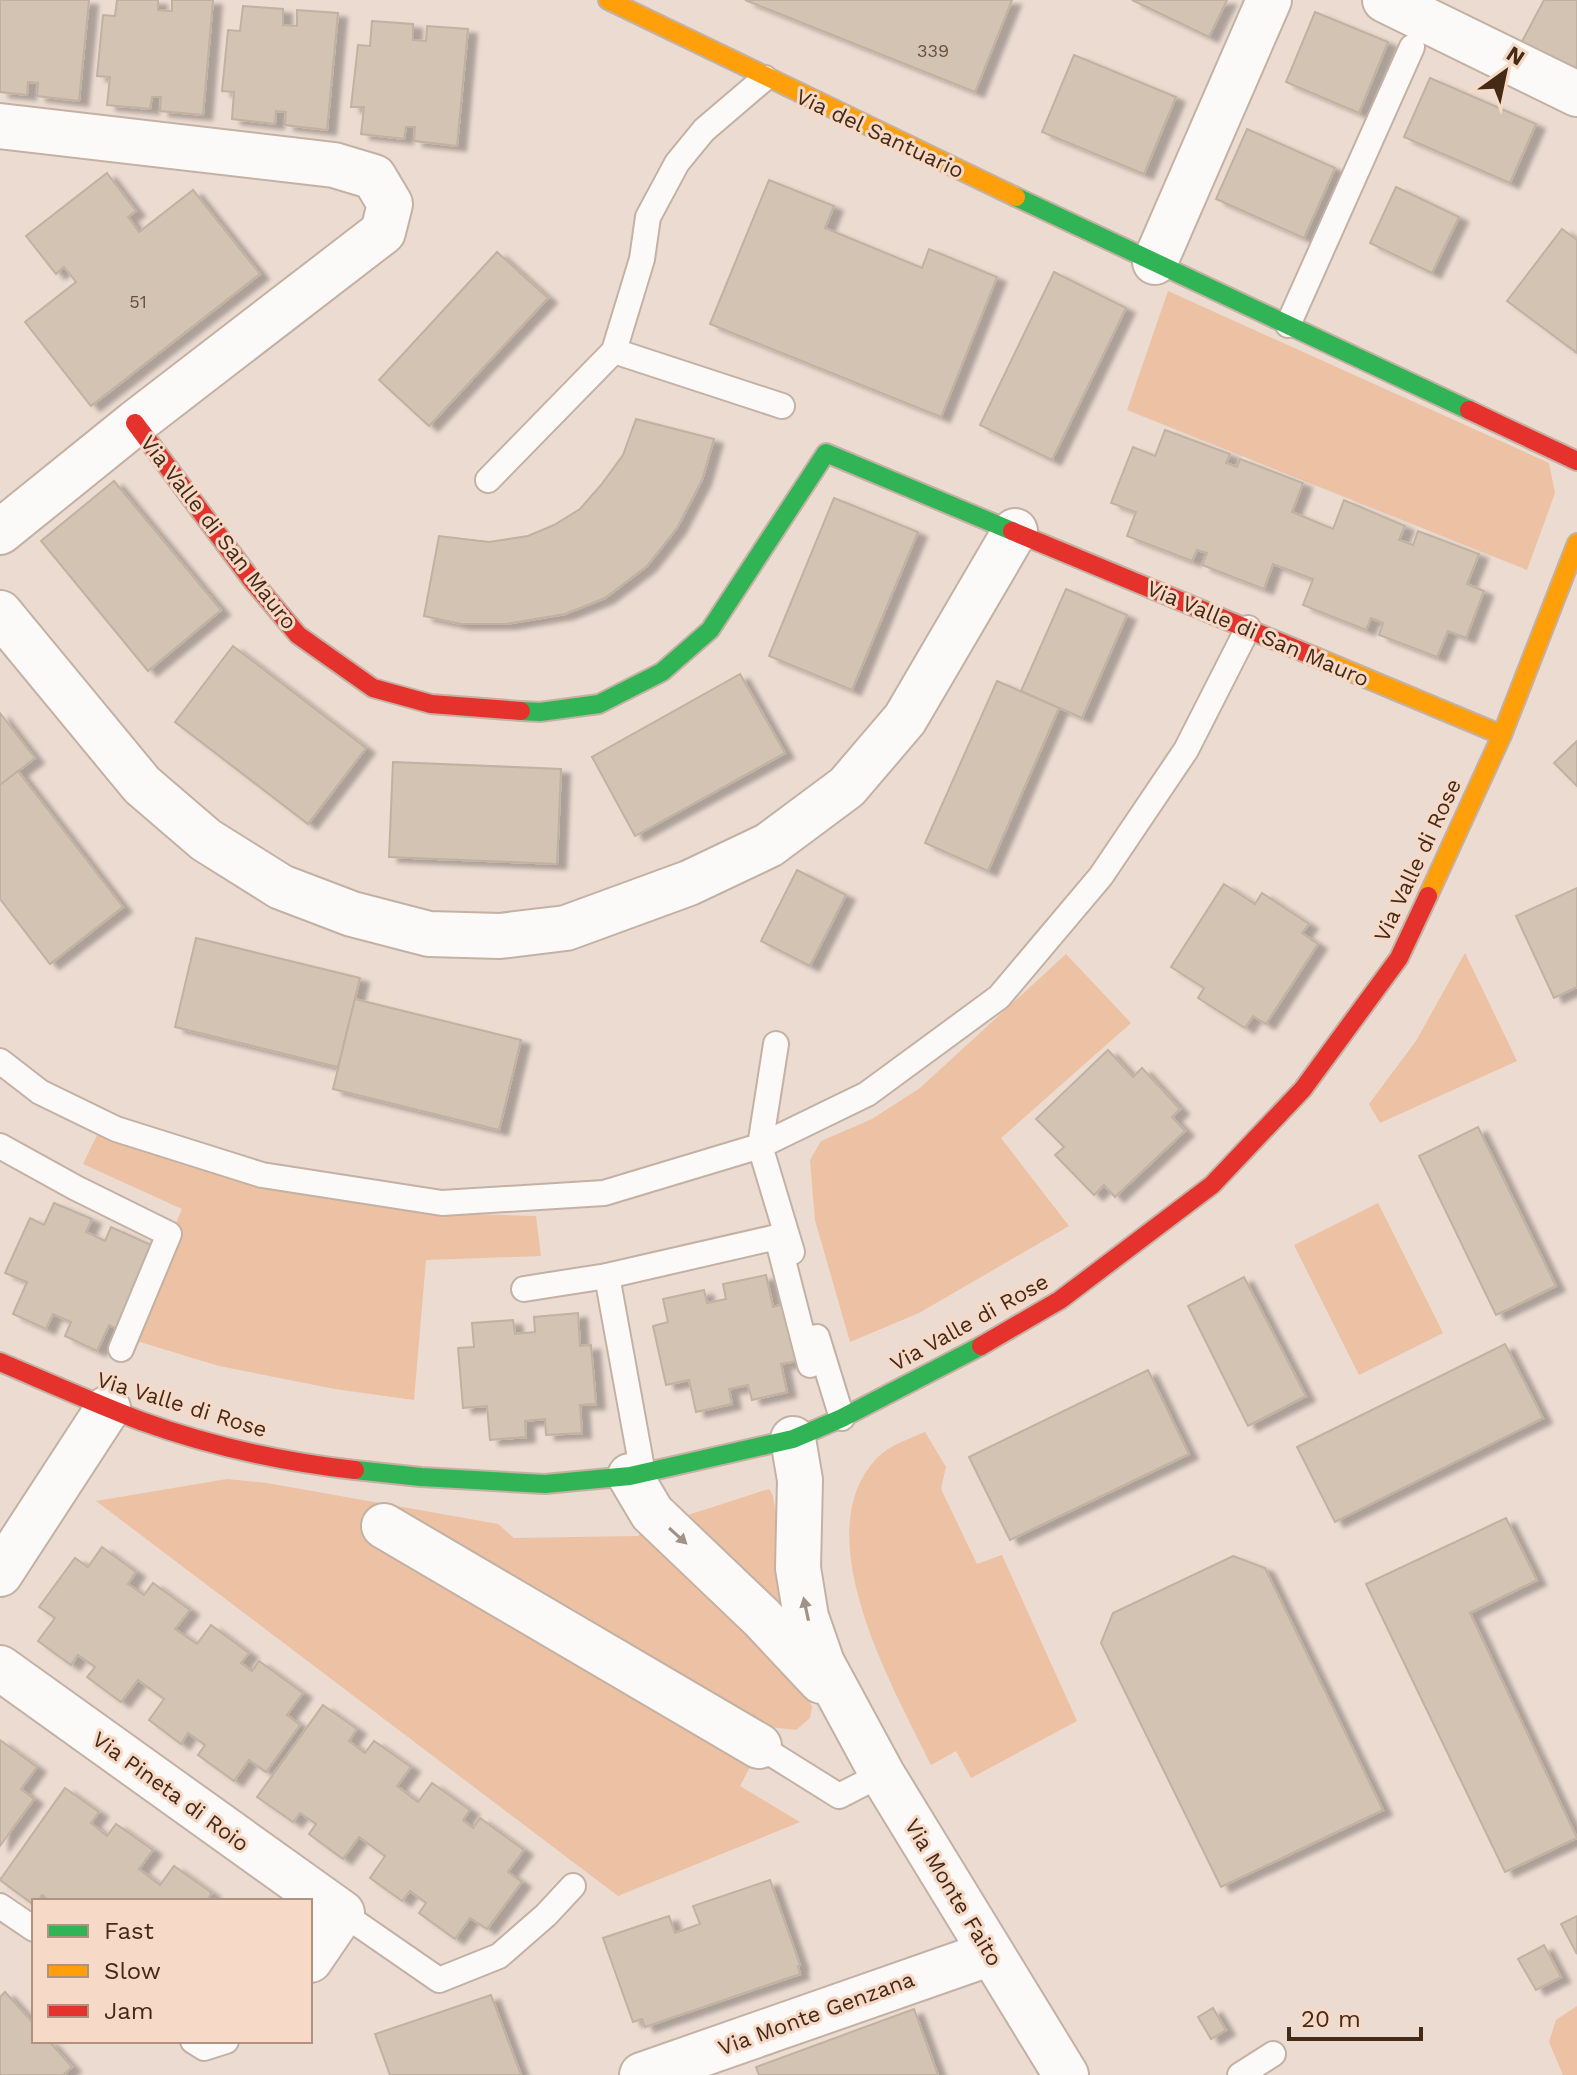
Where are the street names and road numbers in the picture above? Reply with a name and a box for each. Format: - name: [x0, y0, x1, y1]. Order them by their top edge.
- street label: Via del Santuario: [792, 84, 968, 183]
- street label: Via Valle di San Mauro: [135, 430, 302, 634]
- street label: Via Valle di San Mauro: [1143, 575, 1373, 692]
- street label: Via Valle di Rose: [1369, 775, 1466, 946]
- street label: Via Valle di Rose: [886, 1269, 1053, 1376]
- street label: Via Valle di Rose: [94, 1367, 270, 1442]
- street label: Via Pineta di Roio: [88, 1726, 254, 1857]
- street label: Via Monte Faito: [900, 1814, 1007, 1970]
- street label: Via Monte Genzana: [715, 1966, 918, 2061]

